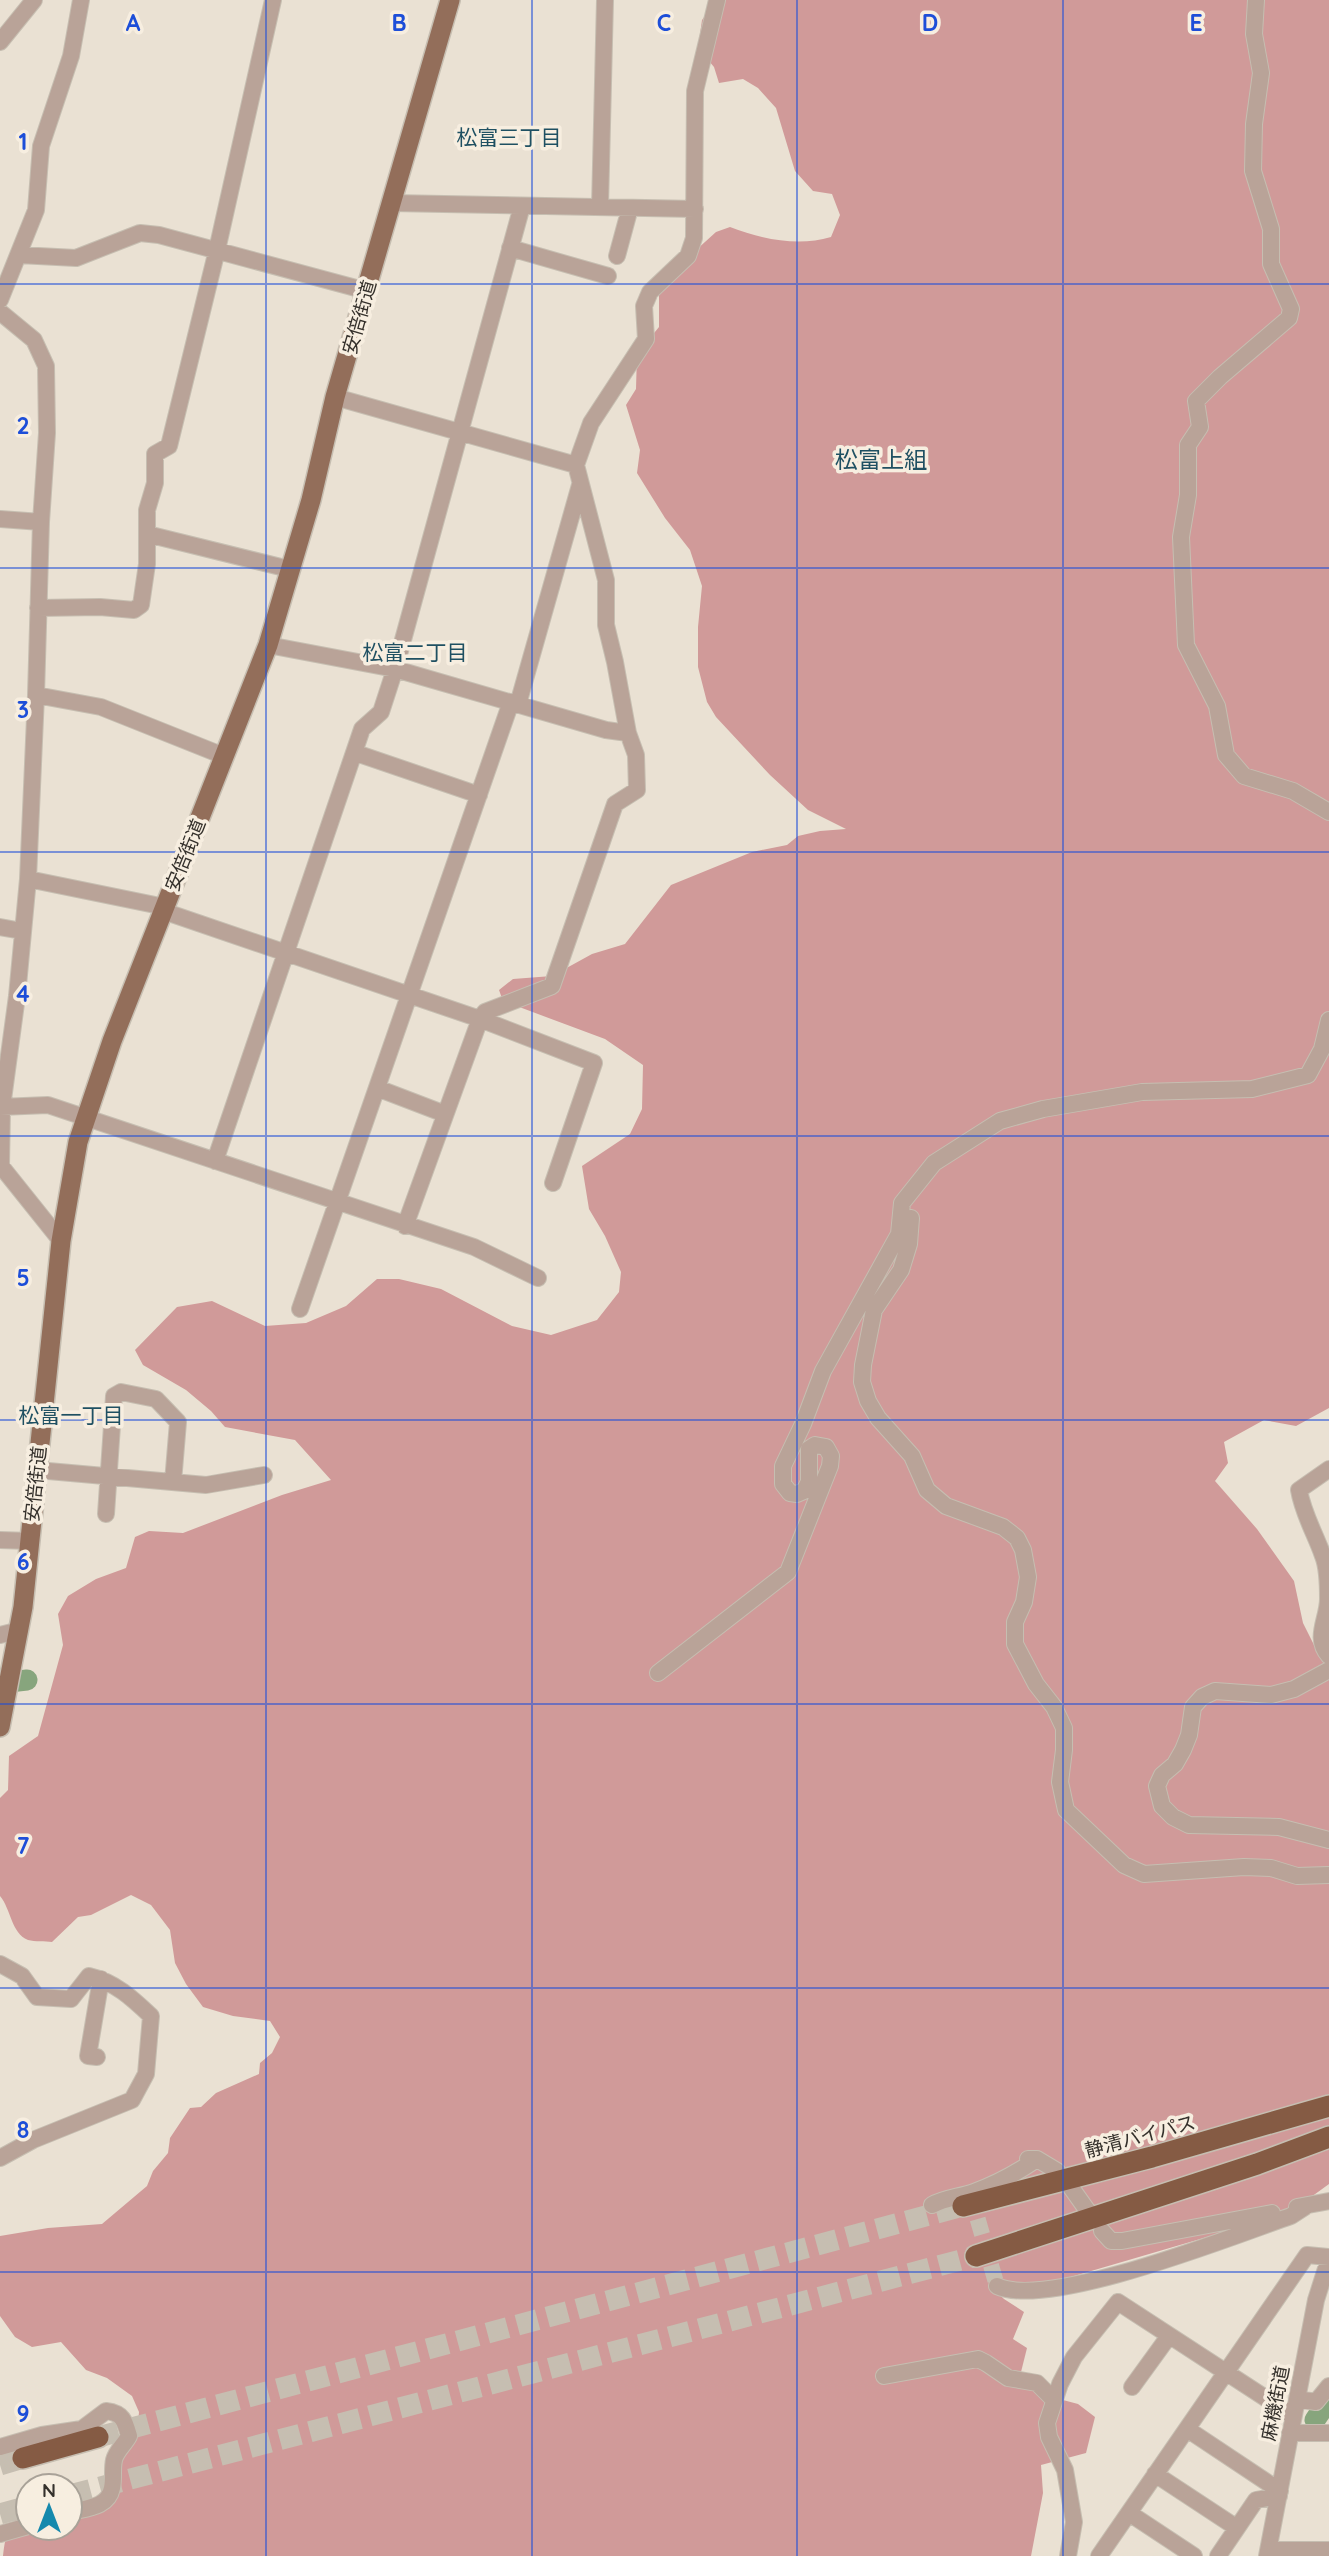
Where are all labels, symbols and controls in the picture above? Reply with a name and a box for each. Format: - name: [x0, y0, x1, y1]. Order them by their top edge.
- text: A: [126, 8, 141, 37]
- text: B: [391, 8, 407, 37]
- text: C: [657, 8, 671, 37]
- text: D: [922, 8, 938, 37]
- text: E: [1189, 8, 1203, 37]
- district label: 松富三丁目: [457, 124, 562, 150]
- text: 1: [19, 127, 27, 156]
- street label: 安倍街道: [337, 277, 381, 357]
- text: 2: [16, 411, 30, 440]
- district label: 松富上組: [835, 445, 927, 474]
- district label: 松富二丁目: [363, 639, 468, 665]
- text: 3: [17, 695, 29, 724]
- street label: 安倍街道: [160, 815, 210, 895]
- text: 4: [16, 979, 30, 1008]
- text: 5: [16, 1263, 30, 1292]
- district label: 松富一丁目: [19, 1402, 124, 1428]
- street label: 安倍街道: [19, 1445, 51, 1523]
- text: 6: [17, 1547, 29, 1576]
- text: 7: [17, 1831, 30, 1860]
- street label: 静清バイパス: [1082, 2110, 1198, 2162]
- text: 8: [17, 2115, 29, 2144]
- street label: 麻機街道: [1256, 2363, 1294, 2443]
- text: 9: [16, 2399, 30, 2428]
- north arrow: [14, 2472, 84, 2542]
- text: N: [42, 2478, 56, 2502]

